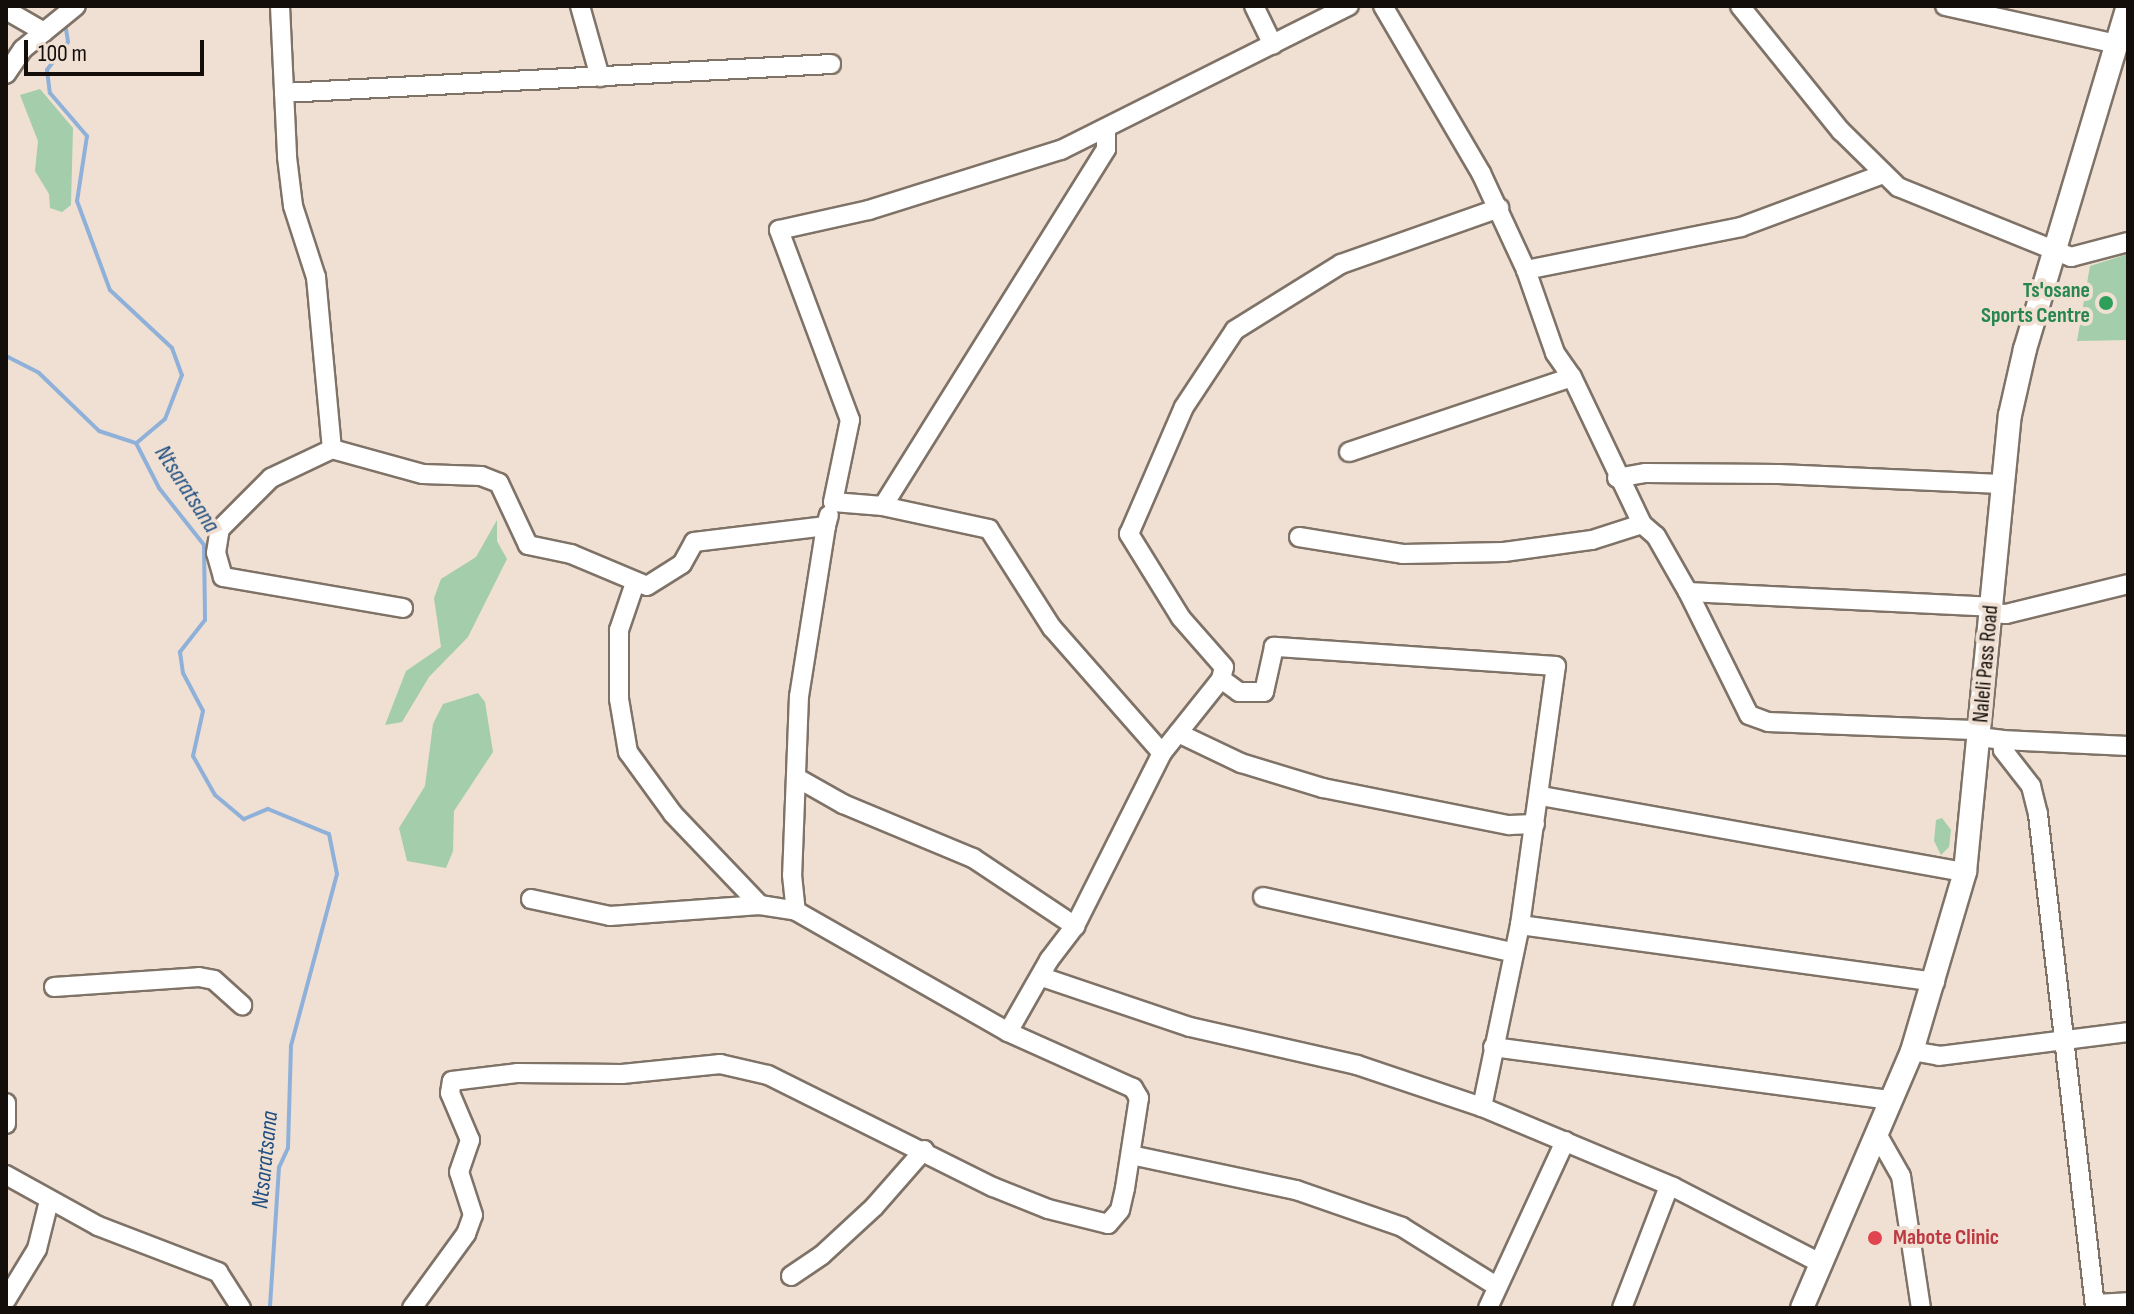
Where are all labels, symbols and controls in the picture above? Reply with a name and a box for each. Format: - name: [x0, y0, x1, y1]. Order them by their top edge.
- scale bar: [28, 24, 208, 74]
- text: 100 m: [38, 39, 87, 68]
- place label: Ts'osane Sports Centre: [1981, 277, 2090, 328]
- marker: Ts'osane Sports Centre: [2097, 294, 2115, 312]
- water label: Ntsaratsana: [148, 440, 226, 538]
- street label: Naleli Pass Road: [1968, 604, 2004, 724]
- water label: Ntsaratsana: [246, 1110, 284, 1210]
- place label: Mabote Clinic: [1893, 1225, 1999, 1251]
- marker: Mabote Clinic: [1864, 1227, 1886, 1249]

